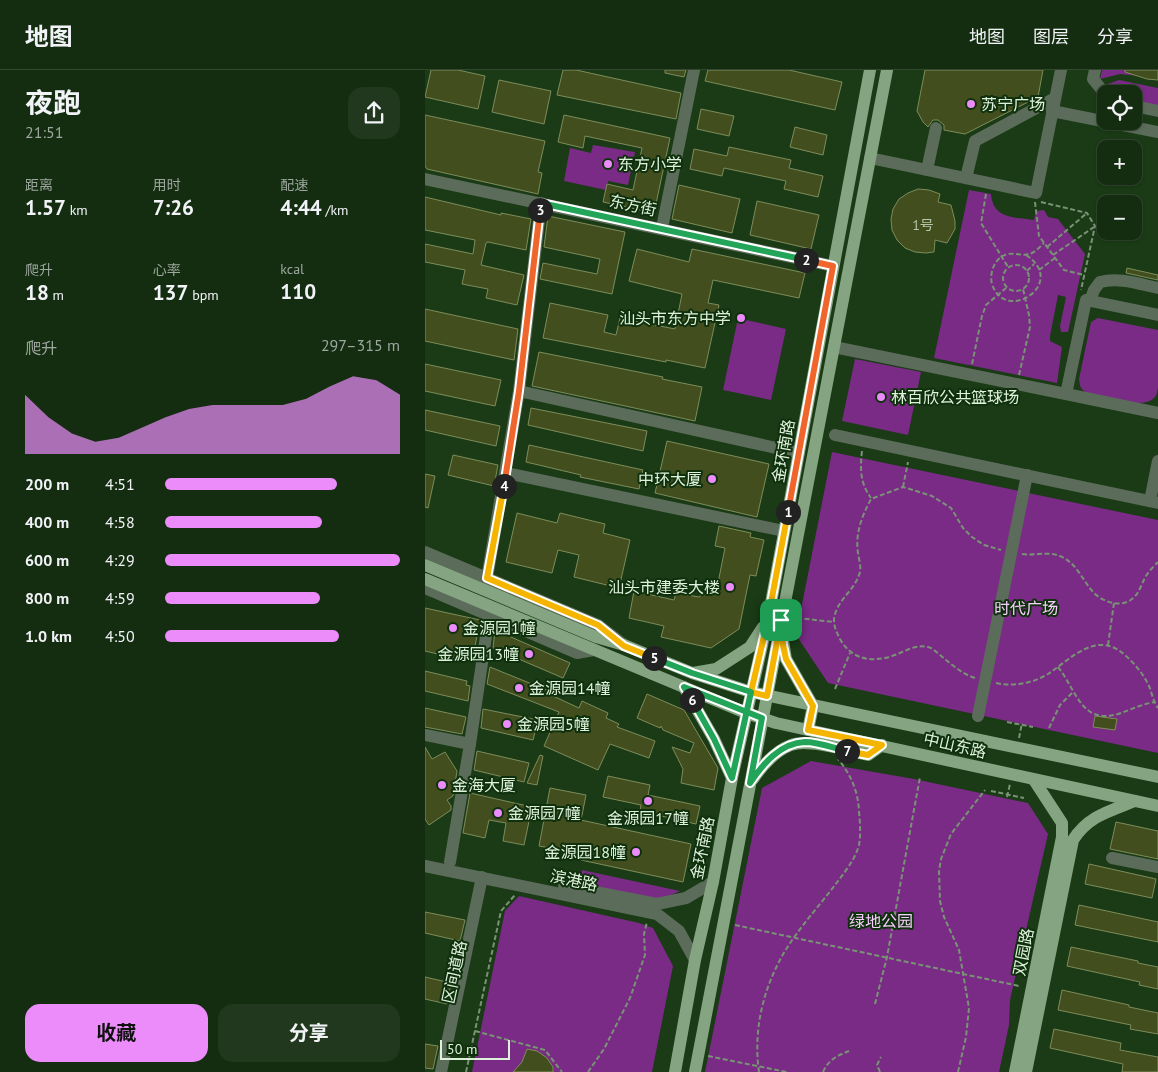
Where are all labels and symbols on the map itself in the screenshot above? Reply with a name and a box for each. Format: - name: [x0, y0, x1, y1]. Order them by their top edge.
- place label: 苏宁广场: [981, 94, 1045, 114]
- marker: 苏宁广场: [965, 98, 977, 110]
- place label: 东方小学: [618, 154, 682, 174]
- marker: 东方小学: [602, 158, 614, 170]
- street label: 东方街: [607, 190, 659, 220]
- pin: 3: [527, 198, 553, 222]
- house number: 1号: [912, 216, 934, 234]
- pin: 2: [793, 248, 819, 272]
- place label: 汕头市东方中学: [619, 308, 731, 328]
- marker: 汕头市东方中学: [735, 312, 747, 324]
- place label: 林百欣公共篮球场: [891, 387, 1019, 407]
- marker: 林百欣公共篮球场: [875, 391, 887, 403]
- street label: 金环南路: [768, 418, 798, 484]
- place label: 中环大厦: [638, 469, 702, 489]
- marker: 中环大厦: [706, 473, 718, 485]
- pin: 4: [491, 474, 517, 498]
- pin: 1: [775, 500, 801, 524]
- place label: 汕头市建委大楼: [608, 577, 720, 597]
- marker: 汕头市建委大楼: [724, 581, 736, 593]
- park label: 时代广场: [994, 598, 1058, 618]
- pin: [760, 599, 802, 641]
- place label: 金源园1幢: [463, 618, 536, 638]
- marker: 金源园1幢: [447, 622, 459, 634]
- place label: 金源园13幢: [438, 644, 519, 664]
- pin: 5: [641, 646, 667, 670]
- marker: 金源园13幢: [523, 648, 535, 660]
- place label: 金源园14幢: [529, 678, 610, 698]
- marker: 金源园14幢: [513, 682, 525, 694]
- pin: 6: [679, 688, 705, 712]
- place label: 金源园5幢: [517, 714, 590, 734]
- marker: 金源园5幢: [501, 718, 513, 730]
- street label: 中山东路: [922, 728, 988, 762]
- pin: 7: [835, 738, 859, 764]
- place label: 金海大厦: [452, 775, 516, 795]
- marker: 金海大厦: [436, 779, 448, 791]
- marker: 金源园17幢: [642, 795, 654, 807]
- place label: 金源园7幢: [508, 803, 581, 823]
- marker: 金源园7幢: [492, 807, 504, 819]
- place label: 金源园17幢: [607, 808, 689, 828]
- street label: 金环南路: [686, 815, 718, 881]
- place label: 金源园18幢: [545, 842, 626, 862]
- marker: 金源园18幢: [630, 846, 642, 858]
- street label: 滨港路: [548, 865, 600, 895]
- park label: 绿地公园: [849, 911, 913, 931]
- street label: 双园路: [1009, 927, 1037, 977]
- street label: 区间道路: [438, 939, 470, 1005]
- scale bar: [440, 1037, 510, 1060]

